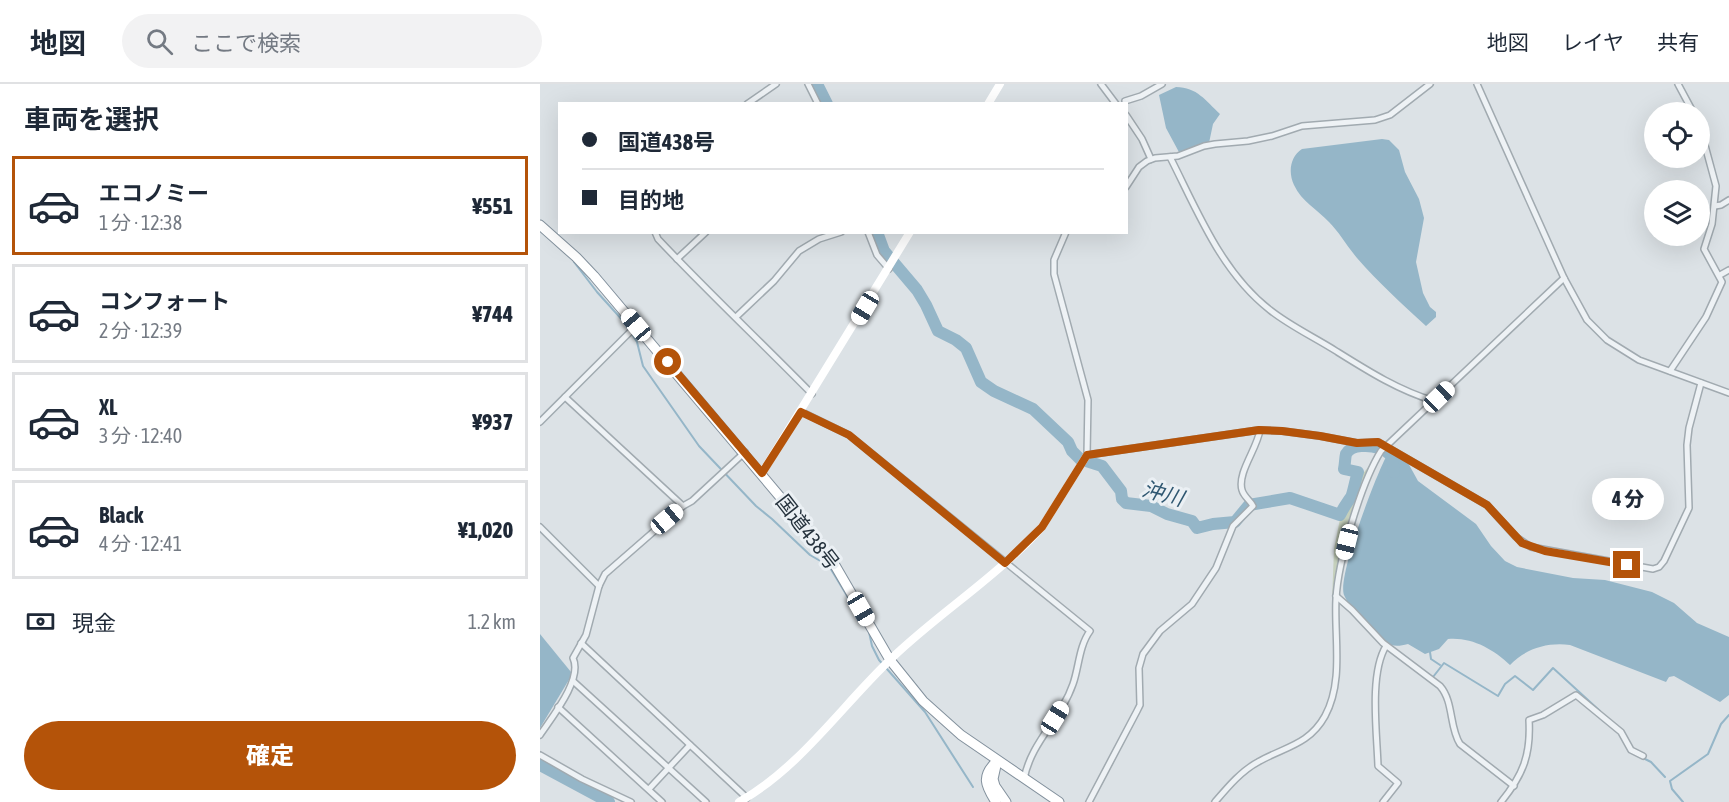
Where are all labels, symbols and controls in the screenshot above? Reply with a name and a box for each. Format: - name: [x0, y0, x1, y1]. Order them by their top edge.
- search box: [122, 14, 542, 68]
- icon: search: [143, 25, 176, 58]
- text: 地図: [30, 27, 86, 59]
- text: ここで検索: [191, 30, 301, 56]
- text: 地図: [1487, 30, 1529, 54]
- text: レイヤ: [1562, 30, 1624, 54]
- text: 共有: [1657, 30, 1699, 54]
- map controls: [1644, 102, 1710, 246]
- button: locate: [1644, 102, 1710, 168]
- text: 車両を選択: [24, 104, 159, 135]
- text: 国道438号: [618, 129, 715, 155]
- icon: car: [27, 179, 81, 233]
- text: エコノミー: [99, 180, 209, 206]
- button: layers: [1644, 180, 1710, 246]
- text: 目的地: [618, 187, 684, 213]
- text: ¥551: [472, 193, 513, 219]
- text: 1 分 · 12:38: [99, 211, 182, 234]
- icon: car: [27, 287, 81, 341]
- text: コンフォート: [99, 288, 230, 314]
- car: [848, 288, 882, 328]
- text: ¥744: [472, 301, 513, 327]
- car: [618, 305, 654, 345]
- text: 2 分 · 12:39: [99, 319, 182, 342]
- route start: [654, 348, 681, 375]
- car: [1420, 378, 1458, 416]
- text: XL: [99, 394, 117, 420]
- icon: car: [27, 395, 81, 449]
- text: ¥937: [472, 409, 513, 435]
- text: 3 分 · 12:40: [99, 424, 182, 447]
- water label: 沖川: [1140, 476, 1188, 511]
- callout: 4 分: [1591, 478, 1663, 520]
- text: 4 分: [1612, 487, 1644, 510]
- street label: 国道438号: [772, 490, 844, 574]
- car: [647, 501, 687, 537]
- text: Black: [99, 502, 143, 528]
- icon: car: [27, 503, 81, 557]
- text: ¥1,020: [458, 517, 513, 543]
- car: [1334, 522, 1360, 562]
- text: 4 分 · 12:41: [99, 532, 182, 555]
- route end: [1613, 551, 1640, 578]
- car: [844, 589, 878, 629]
- icon: cash: [24, 605, 57, 638]
- text: 現金: [72, 610, 116, 636]
- text: 1.2 km: [468, 610, 516, 633]
- car: [1038, 698, 1072, 738]
- button: 確定: [24, 721, 516, 790]

